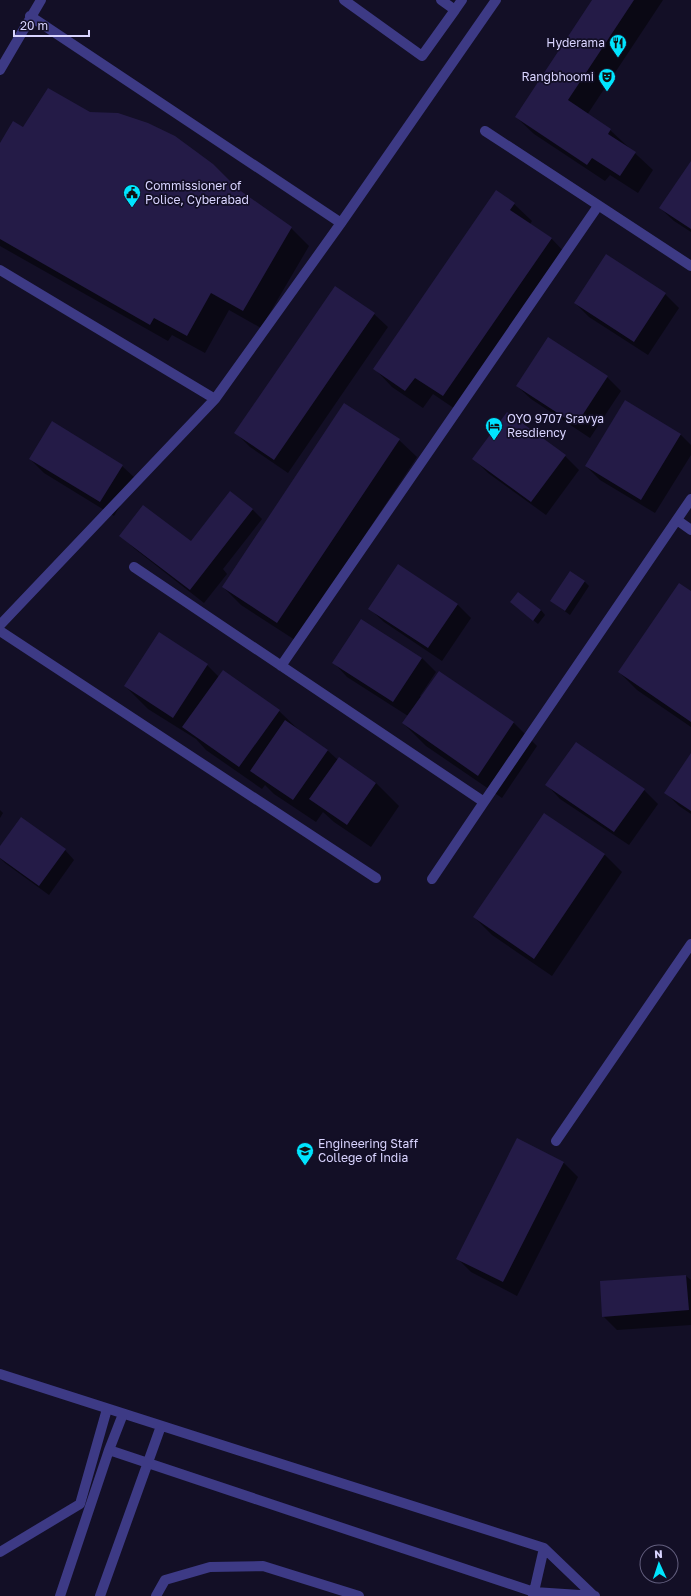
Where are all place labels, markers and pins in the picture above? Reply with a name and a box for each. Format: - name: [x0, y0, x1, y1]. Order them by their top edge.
- restaurant icon: Hyderama: [608, 33, 628, 58]
- place label: Hyderama: [546, 35, 605, 50]
- theatre icon: Rangbhoomi: [597, 67, 617, 92]
- place label: Rangbhoomi: [521, 69, 594, 84]
- place label: Commissioner of Police, Cyberabad: [145, 178, 249, 207]
- public building icon: Commissioner of Police, Cyberabad: [122, 183, 142, 208]
- place label: OYO 9707 Sravya Resdiency: [507, 411, 604, 440]
- hotel icon: OYO 9707 Sravya Resdiency: [484, 416, 504, 441]
- place label: Engineering Staff College of India: [318, 1136, 419, 1165]
- school or university icon: Engineering Staff College of India: [295, 1141, 315, 1166]

